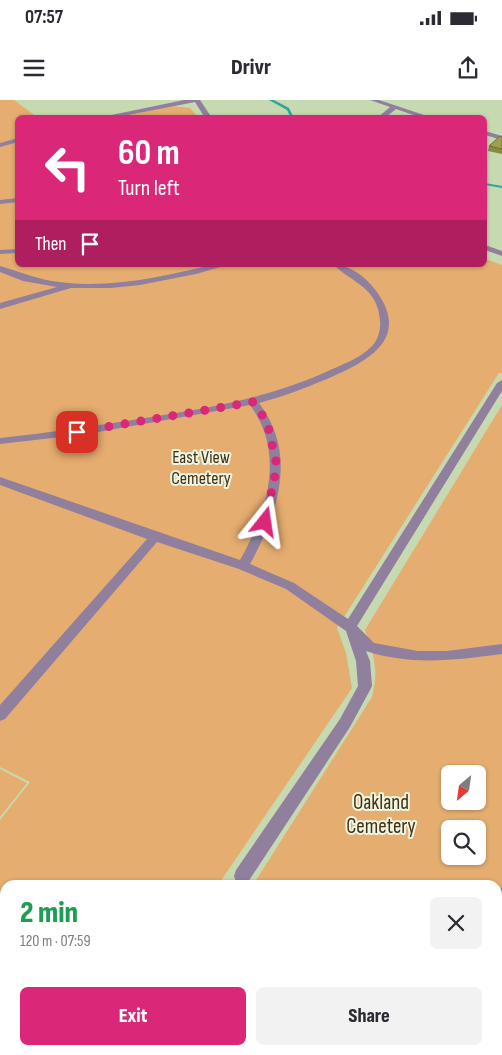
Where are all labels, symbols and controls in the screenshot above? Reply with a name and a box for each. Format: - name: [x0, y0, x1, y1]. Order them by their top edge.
- text: 07:57: [25, 6, 63, 29]
- icon: menu: [20, 54, 48, 82]
- text: Drivr: [231, 54, 271, 81]
- icon: share: [454, 54, 482, 82]
- text: 60 m: [118, 132, 180, 175]
- icon: left: [35, 135, 100, 200]
- text: Turn left: [118, 175, 180, 202]
- icon: arrive: [76, 230, 104, 258]
- text: Then: [35, 233, 66, 256]
- pin: [56, 411, 98, 453]
- icon: arrive: [63, 418, 91, 446]
- park label: East View Cemetery: [171, 447, 231, 489]
- position arrow: [238, 495, 290, 547]
- north arrow: [441, 765, 486, 810]
- map controls: [441, 765, 486, 865]
- park label: Oakland Cemetery: [346, 790, 416, 839]
- button: search: [441, 820, 486, 865]
- text: 2 min: [20, 895, 78, 931]
- button: close: [430, 897, 482, 949]
- text: 120 m · 07:59: [20, 932, 91, 951]
- button: Exit: [20, 987, 246, 1045]
- button: Share: [256, 987, 482, 1045]

